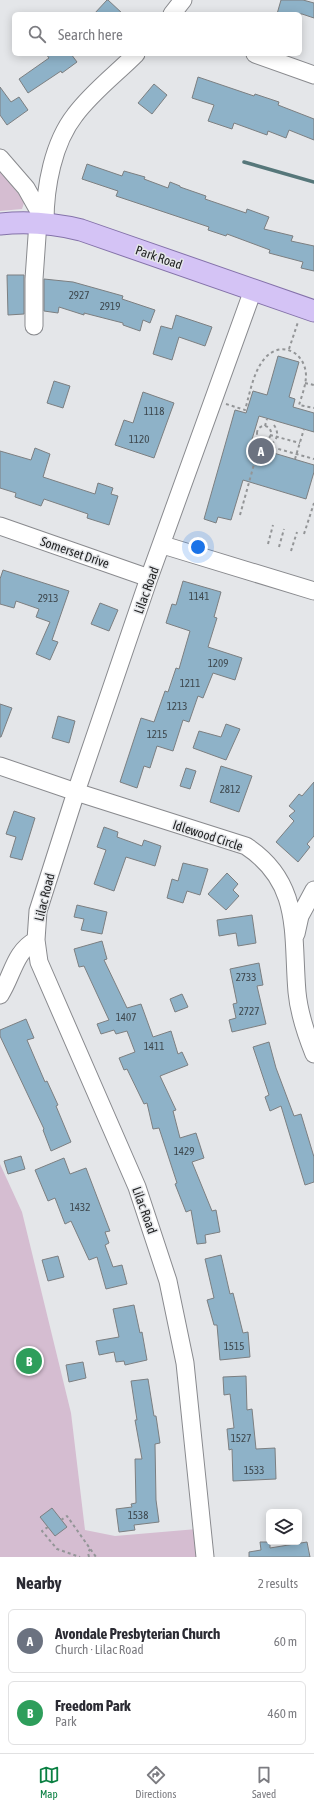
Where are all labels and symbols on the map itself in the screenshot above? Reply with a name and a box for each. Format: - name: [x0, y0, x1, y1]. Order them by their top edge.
- street label: Park Road: [134, 243, 184, 272]
- house number: 2927: [69, 289, 89, 301]
- house number: 2919: [100, 300, 120, 312]
- house number: 1118: [144, 405, 164, 417]
- house number: 1120: [129, 433, 149, 445]
- pin: A: [248, 436, 274, 466]
- street label: Somerset Drive: [38, 534, 111, 571]
- your location: [188, 537, 208, 557]
- street label: Lilac Road: [131, 565, 162, 616]
- house number: 1141: [189, 590, 209, 602]
- house number: 2913: [38, 592, 58, 604]
- house number: 1209: [208, 657, 228, 669]
- house number: 1211: [180, 677, 200, 689]
- house number: 1213: [167, 700, 187, 712]
- house number: 1215: [147, 728, 167, 740]
- house number: 2812: [220, 783, 240, 795]
- street label: Idlewood Circle: [171, 817, 245, 854]
- street label: Lilac Road: [31, 872, 58, 923]
- house number: 2733: [236, 971, 256, 983]
- house number: 2727: [239, 1005, 259, 1017]
- house number: 1407: [116, 1011, 136, 1023]
- house number: 1411: [144, 1040, 164, 1052]
- house number: 1429: [174, 1145, 194, 1157]
- street label: Lilac Road: [129, 1185, 160, 1236]
- house number: 1432: [70, 1201, 90, 1213]
- house number: 1515: [224, 1340, 244, 1352]
- pin: B: [16, 1346, 42, 1376]
- house number: 1527: [231, 1432, 251, 1444]
- house number: 1533: [244, 1464, 264, 1476]
- house number: 1538: [128, 1509, 148, 1521]

